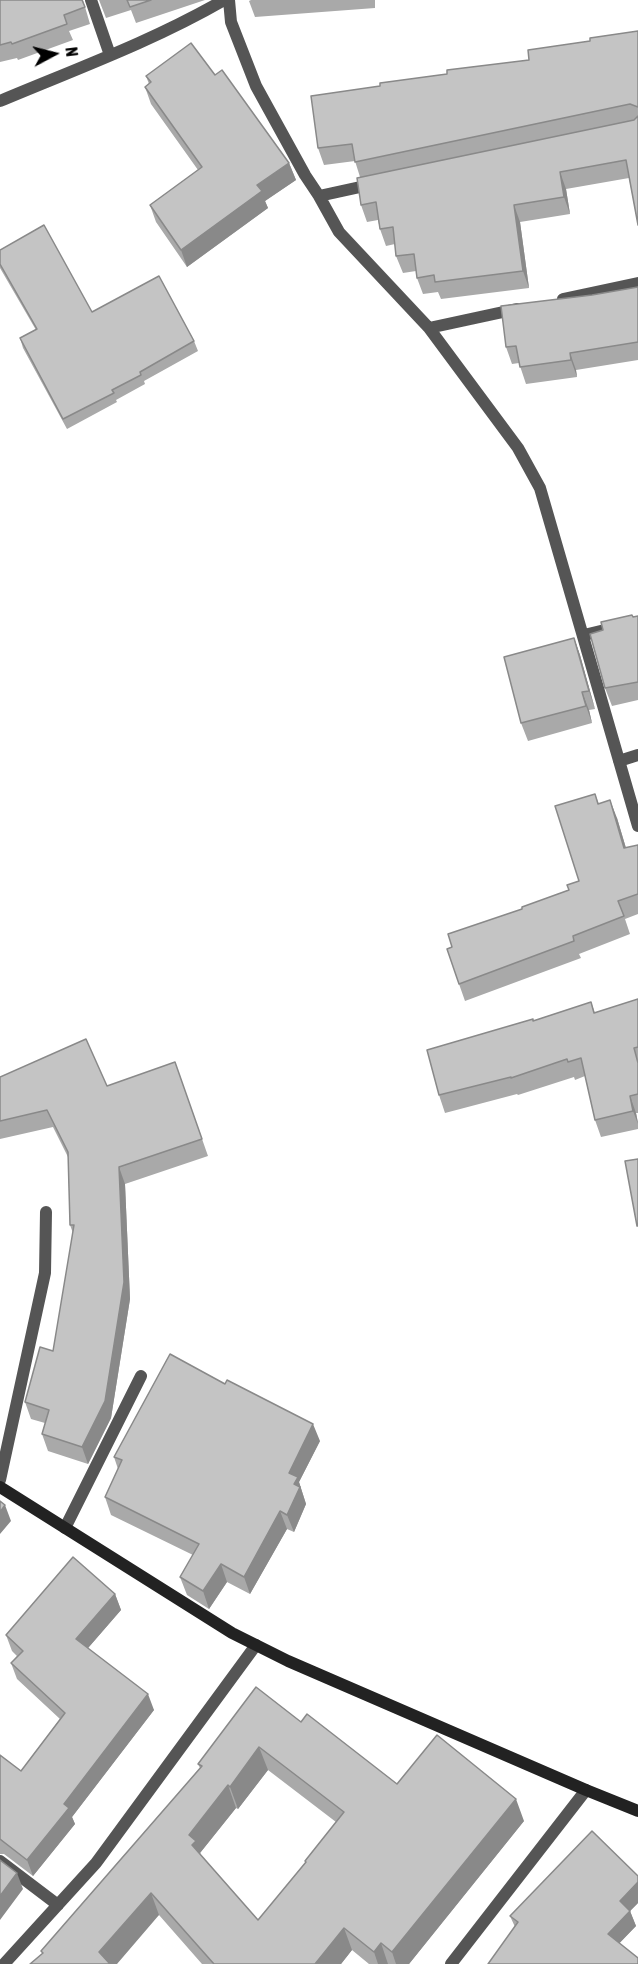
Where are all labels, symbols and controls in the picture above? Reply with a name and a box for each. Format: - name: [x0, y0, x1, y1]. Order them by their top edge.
- north arrow: [24, 24, 84, 84]
- text: N: [62, 46, 81, 58]

